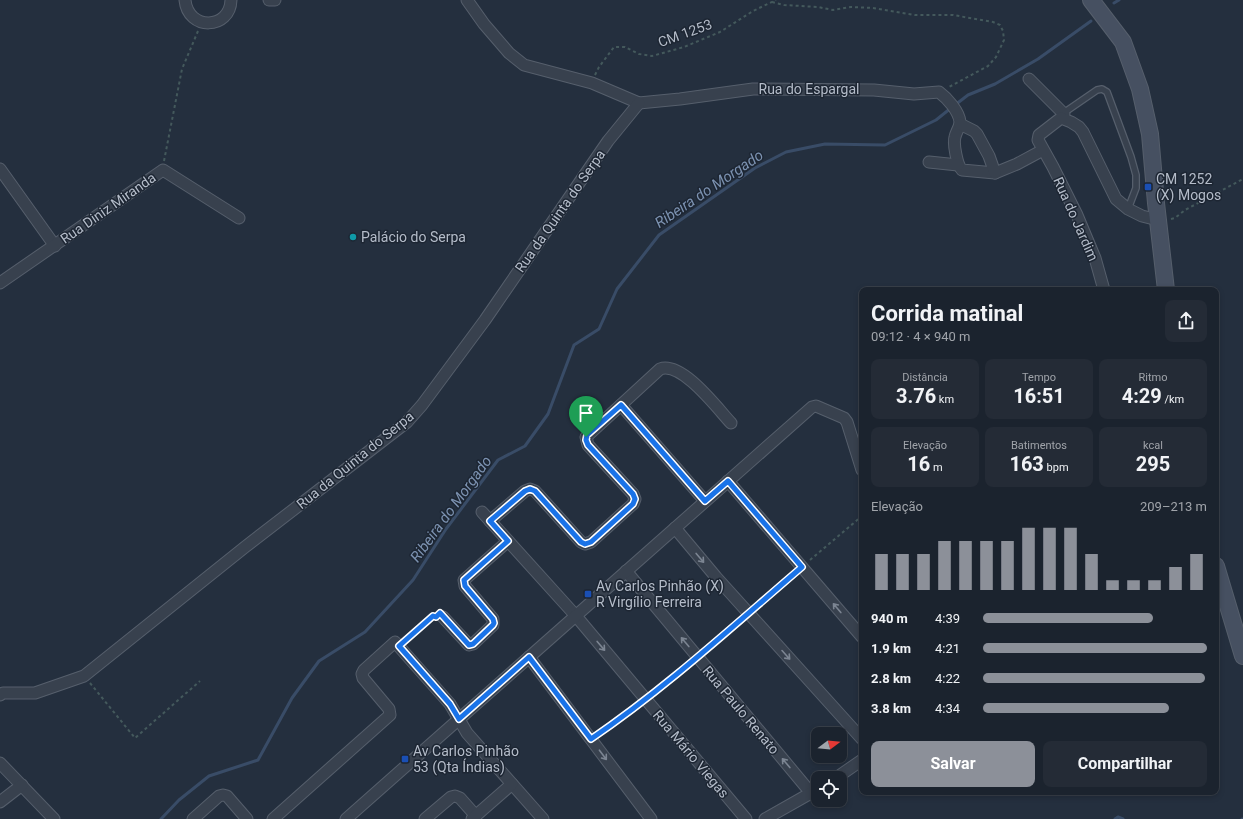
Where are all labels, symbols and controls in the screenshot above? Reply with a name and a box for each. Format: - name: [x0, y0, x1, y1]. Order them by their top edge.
- street label: CM 1253: [656, 16, 714, 50]
- street label: Rua do Espargal: [759, 81, 859, 97]
- water label: Ribeira do Morgado: [651, 146, 767, 232]
- street label: Rua da Quinta do Serpa: [512, 147, 608, 275]
- street label: Rua Diniz Miranda: [57, 169, 159, 247]
- place label: CM 1252 (X) Mogos: [1156, 171, 1221, 204]
- street label: Rua do Jardim: [1050, 174, 1102, 264]
- marker: CM 1252 (X) Mogos: [1143, 182, 1153, 192]
- place label: Palácio do Serpa: [361, 229, 466, 245]
- marker: Palácio do Serpa: [348, 232, 358, 242]
- button: share: [1165, 300, 1207, 342]
- text: Corrida matinal: [871, 301, 1023, 326]
- text: 09:12 · 4 × 940 m: [871, 329, 970, 344]
- text: Distância: [902, 371, 948, 384]
- text: Tempo: [1022, 371, 1056, 384]
- text: Ritmo: [1139, 371, 1167, 384]
- text: 3.76: [896, 384, 936, 408]
- text: 16:51: [1013, 384, 1065, 408]
- text: 4:29: [1122, 384, 1162, 408]
- text: km: [936, 393, 954, 406]
- text: /km: [1162, 393, 1184, 406]
- pin: [569, 396, 603, 437]
- icon: arrive: [575, 402, 597, 424]
- street label: Rua da Quinta do Serpa: [293, 408, 417, 512]
- text: Elevação: [903, 439, 947, 452]
- text: Batimentos: [1011, 439, 1067, 452]
- text: kcal: [1143, 439, 1163, 452]
- water label: Ribeira do Morgado: [406, 452, 496, 566]
- text: 16: [907, 452, 930, 476]
- text: 163: [1009, 452, 1044, 476]
- text: 295: [1136, 452, 1170, 476]
- text: m: [930, 461, 943, 474]
- text: bpm: [1044, 461, 1069, 474]
- text: Elevação: [871, 499, 923, 514]
- text: 209–213 m: [1140, 499, 1207, 514]
- one-way arrow: [696, 552, 705, 563]
- place label: Av Carlos Pinhão (X) R Virgílio Ferreira: [596, 578, 724, 610]
- marker: Av Carlos Pinhão (X) R Virgílio Ferreira: [583, 589, 593, 599]
- one-way arrow: [832, 602, 841, 613]
- text: 940 m: [871, 611, 908, 626]
- text: 4:39: [935, 611, 960, 626]
- one-way arrow: [680, 637, 689, 647]
- one-way arrow: [596, 640, 605, 651]
- text: 1.9 km: [871, 641, 911, 656]
- text: 4:21: [935, 641, 960, 656]
- one-way arrow: [782, 650, 791, 660]
- street label: Rua Paulo Renato: [699, 663, 783, 757]
- text: 2.8 km: [871, 671, 911, 686]
- text: 4:22: [935, 671, 960, 686]
- text: 3.8 km: [871, 701, 911, 716]
- text: 4:34: [935, 701, 960, 716]
- street label: Rua Mário Viegas: [650, 707, 732, 801]
- north arrow: [811, 727, 847, 763]
- map controls: [811, 727, 847, 807]
- button: Salvar: [871, 741, 1035, 787]
- button: Compartilhar: [1043, 741, 1207, 787]
- place label: Av Carlos Pinhão 53 (Qta Índias): [413, 743, 519, 776]
- one-way arrow: [599, 749, 607, 760]
- marker: Av Carlos Pinhão 53 (Qta Índias): [400, 754, 410, 764]
- one-way arrow: [781, 758, 790, 769]
- button: locate: [811, 771, 847, 807]

